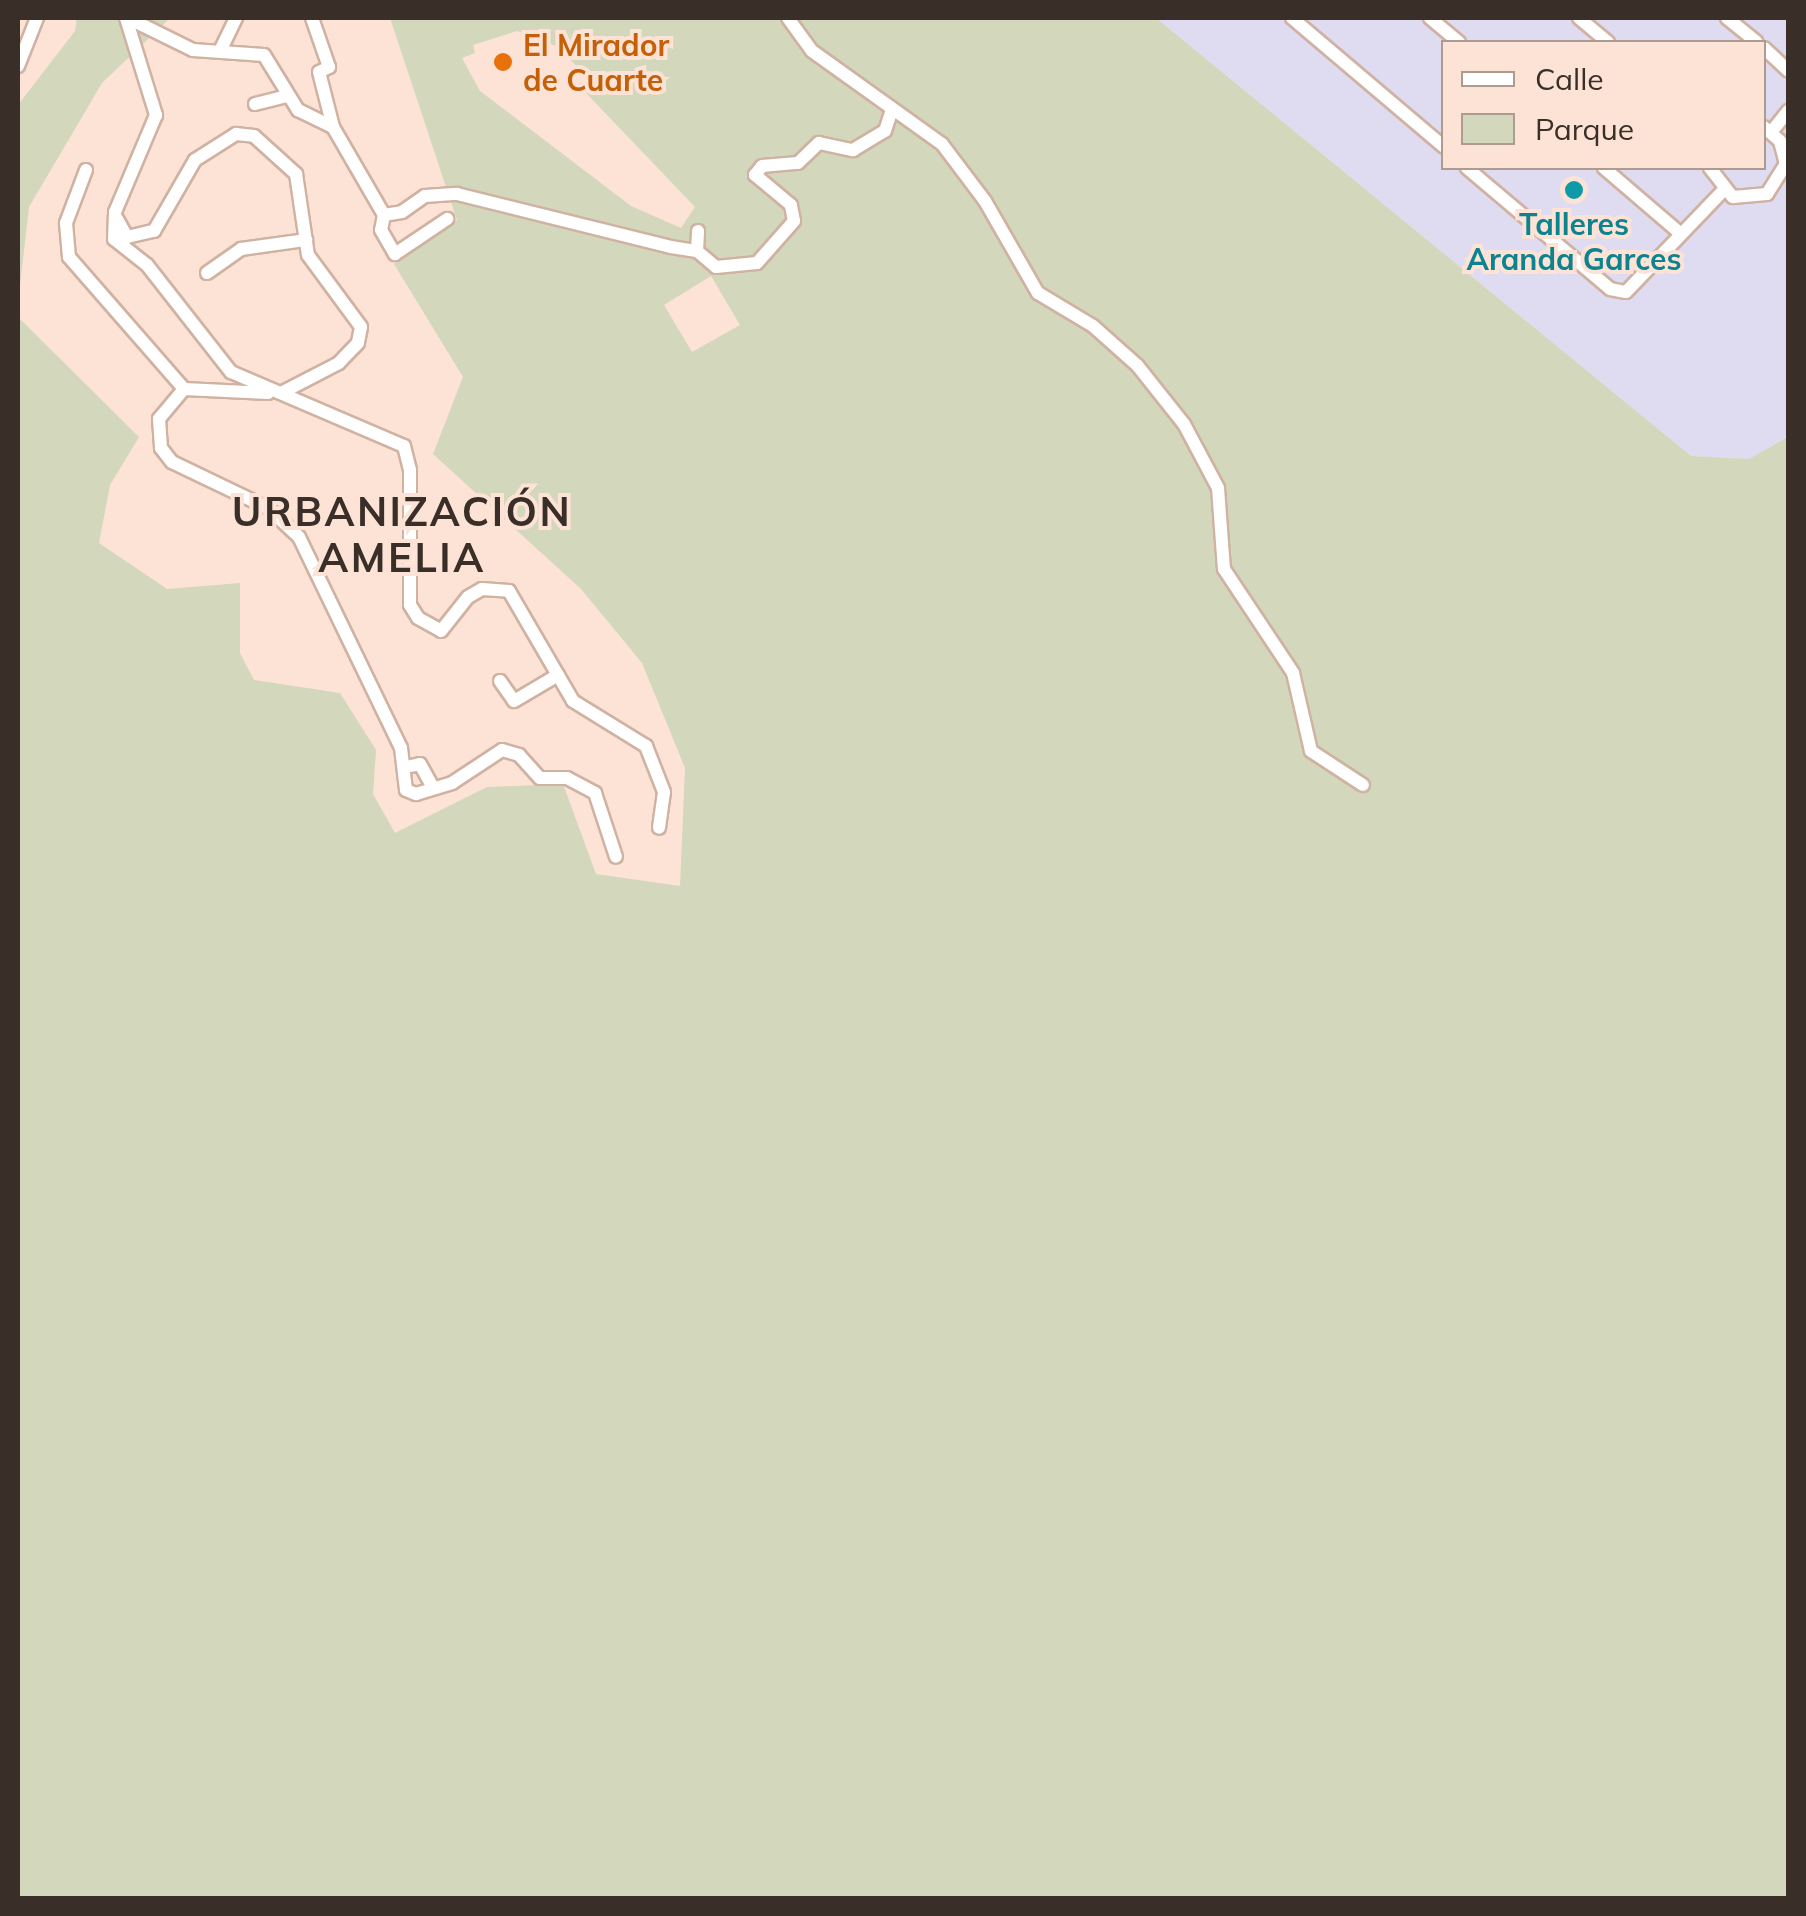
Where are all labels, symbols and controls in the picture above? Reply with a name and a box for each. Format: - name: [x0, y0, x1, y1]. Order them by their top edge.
- place label: El Mirador de Cuarte: [523, 27, 669, 98]
- legend: [1441, 40, 1766, 170]
- marker: El Mirador de Cuarte: [492, 51, 514, 73]
- text: Calle: [1535, 60, 1604, 98]
- text: Parque: [1535, 110, 1634, 148]
- marker: Talleres Aranda Garces: [1563, 179, 1585, 201]
- place label: Talleres Aranda Garces: [1467, 206, 1681, 276]
- district label: URBANIZACIÓN AMELIA: [232, 487, 572, 581]

